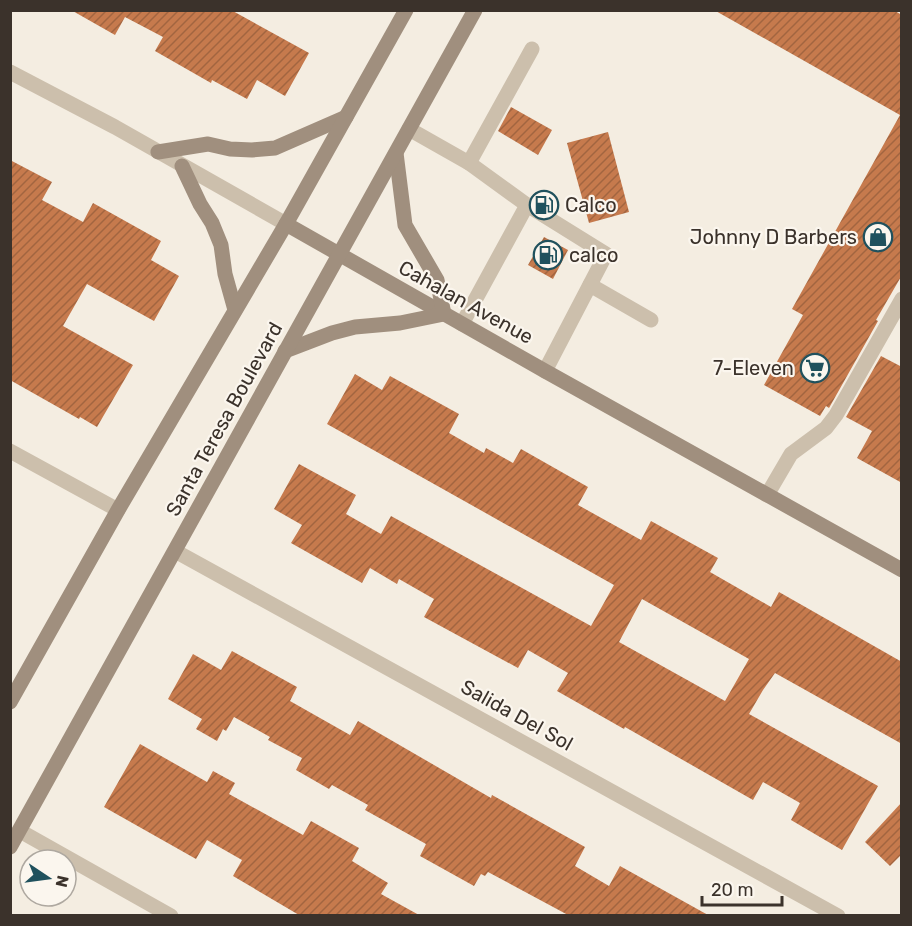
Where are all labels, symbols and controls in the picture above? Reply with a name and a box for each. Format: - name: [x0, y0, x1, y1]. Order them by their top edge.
- fuel station icon: Calco: [528, 189, 560, 221]
- place label: Calco: [565, 193, 617, 217]
- shop icon: Johnny D Barbers: [862, 221, 894, 253]
- place label: Johnny D Barbers: [690, 225, 857, 249]
- fuel station icon: calco: [532, 239, 564, 271]
- place label: calco: [569, 243, 618, 267]
- street label: Cahalan Avenue: [395, 255, 537, 349]
- street label: Santa Teresa Boulevard: [161, 318, 287, 520]
- supermarket icon: 7-Eleven: [799, 352, 831, 384]
- place label: 7-Eleven: [713, 356, 794, 380]
- street label: Salida Del Sol: [457, 674, 577, 756]
- north arrow: [18, 848, 78, 908]
- scale bar: [702, 869, 782, 907]
- text: N: [52, 874, 73, 889]
- text: 20 m: [711, 879, 753, 901]

